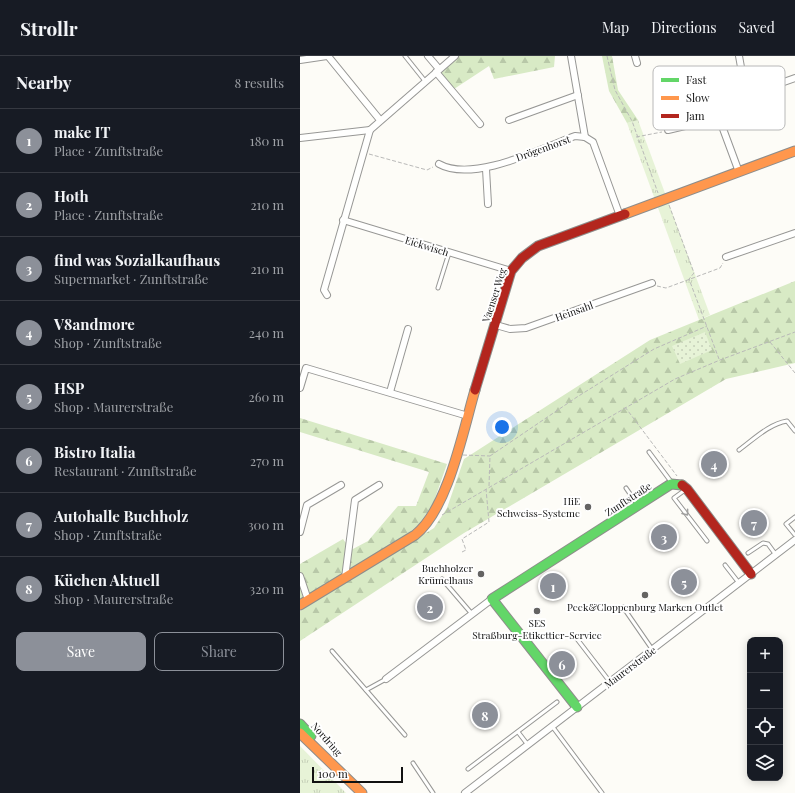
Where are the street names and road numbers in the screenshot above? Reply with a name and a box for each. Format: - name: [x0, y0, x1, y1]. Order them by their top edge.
- street label: Drögenhorst: [514, 132, 573, 164]
- street label: Eickwisch: [403, 233, 451, 259]
- street label: Vaenser Weg: [478, 265, 510, 325]
- street label: Heinsahl: [553, 298, 595, 324]
- street label: Zunftstraße: [602, 479, 654, 519]
- street label: Maurerstraße: [601, 643, 659, 691]
- street label: Nordring: [308, 719, 346, 760]

